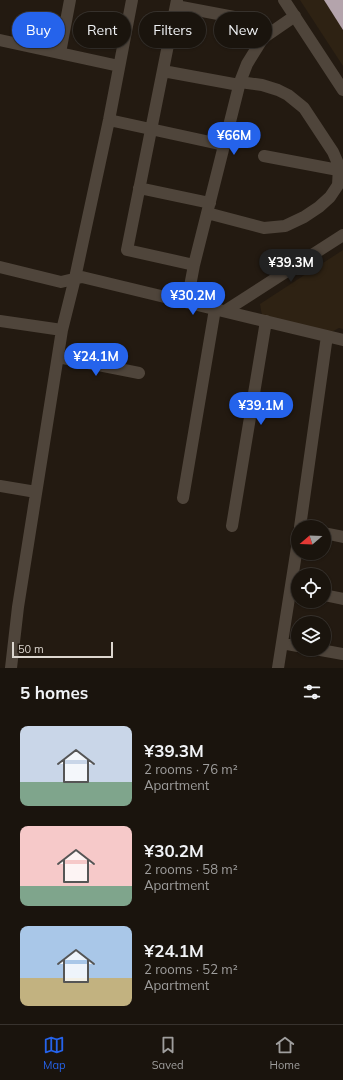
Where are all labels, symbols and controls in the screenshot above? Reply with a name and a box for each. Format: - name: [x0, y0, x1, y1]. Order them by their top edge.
- chip: Buy: [12, 12, 65, 48]
- chip: Rent: [73, 12, 131, 48]
- chip: Filters: [139, 12, 206, 48]
- chip: New: [214, 12, 272, 48]
- pin: ¥66M: [210, 122, 258, 156]
- text: ¥66M: [217, 127, 251, 143]
- pin: ¥39.3M: [258, 249, 324, 283]
- text: ¥39.3M: [268, 254, 314, 270]
- pin: ¥30.2M: [160, 282, 226, 316]
- text: ¥30.2M: [170, 287, 216, 303]
- pin: ¥24.1M: [63, 343, 129, 377]
- text: ¥24.1M: [73, 348, 119, 364]
- pin: ¥39.1M: [228, 392, 294, 426]
- text: ¥39.1M: [238, 397, 284, 413]
- north arrow: [291, 520, 331, 560]
- map controls: [291, 520, 331, 656]
- button: locate: [291, 568, 331, 608]
- button: layers: [291, 616, 331, 656]
- scale bar: [12, 640, 113, 659]
- text: 50 m: [18, 642, 44, 656]
- icon: filters: [301, 681, 323, 703]
- text: 5 homes: [20, 682, 88, 703]
- text: ¥39.3M: [144, 740, 204, 761]
- icon: home: [52, 742, 100, 790]
- text: 2 rooms · 76 m²: [144, 761, 238, 777]
- text: Apartment: [144, 777, 209, 793]
- text: ¥30.2M: [144, 840, 204, 861]
- icon: home: [52, 842, 100, 890]
- text: 2 rooms · 58 m²: [144, 861, 238, 877]
- text: Apartment: [144, 877, 209, 893]
- text: ¥24.1M: [144, 940, 204, 961]
- icon: home: [52, 942, 100, 990]
- text: 2 rooms · 52 m²: [144, 961, 238, 977]
- text: Apartment: [144, 977, 209, 993]
- tab: Map: [43, 1034, 66, 1072]
- tab: Saved: [152, 1034, 184, 1072]
- tab: Home: [270, 1034, 300, 1072]

